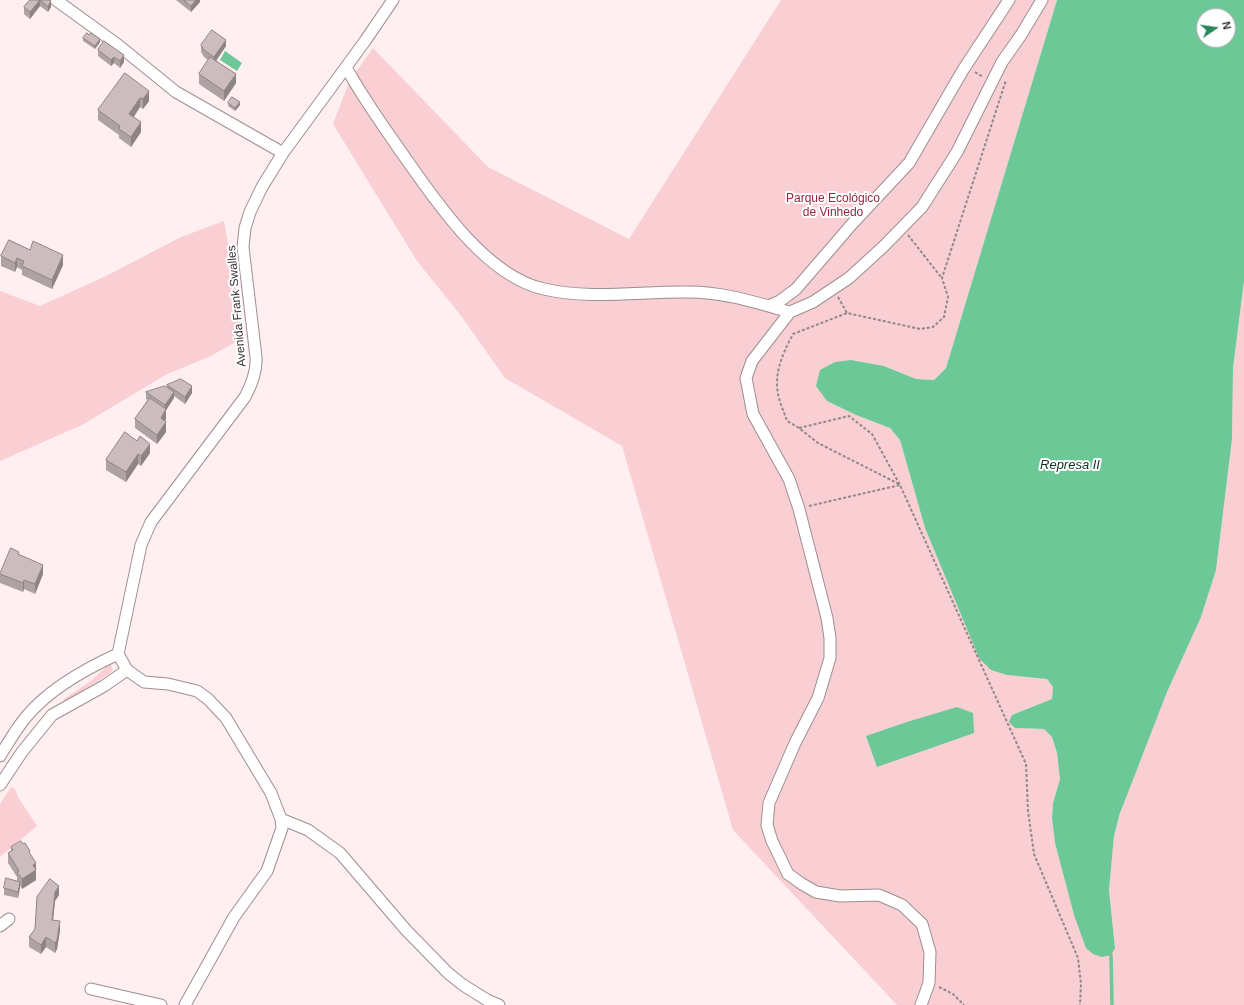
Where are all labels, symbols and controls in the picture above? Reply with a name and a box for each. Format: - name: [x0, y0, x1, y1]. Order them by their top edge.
- north arrow: [1196, 8, 1236, 48]
- text: N: [1220, 20, 1233, 31]
- park label: Parque Ecológico de Vinhedo: [786, 192, 880, 220]
- street label: Avenida Frank Swalles: [225, 245, 249, 367]
- water label: Represa II: [1040, 457, 1100, 473]

